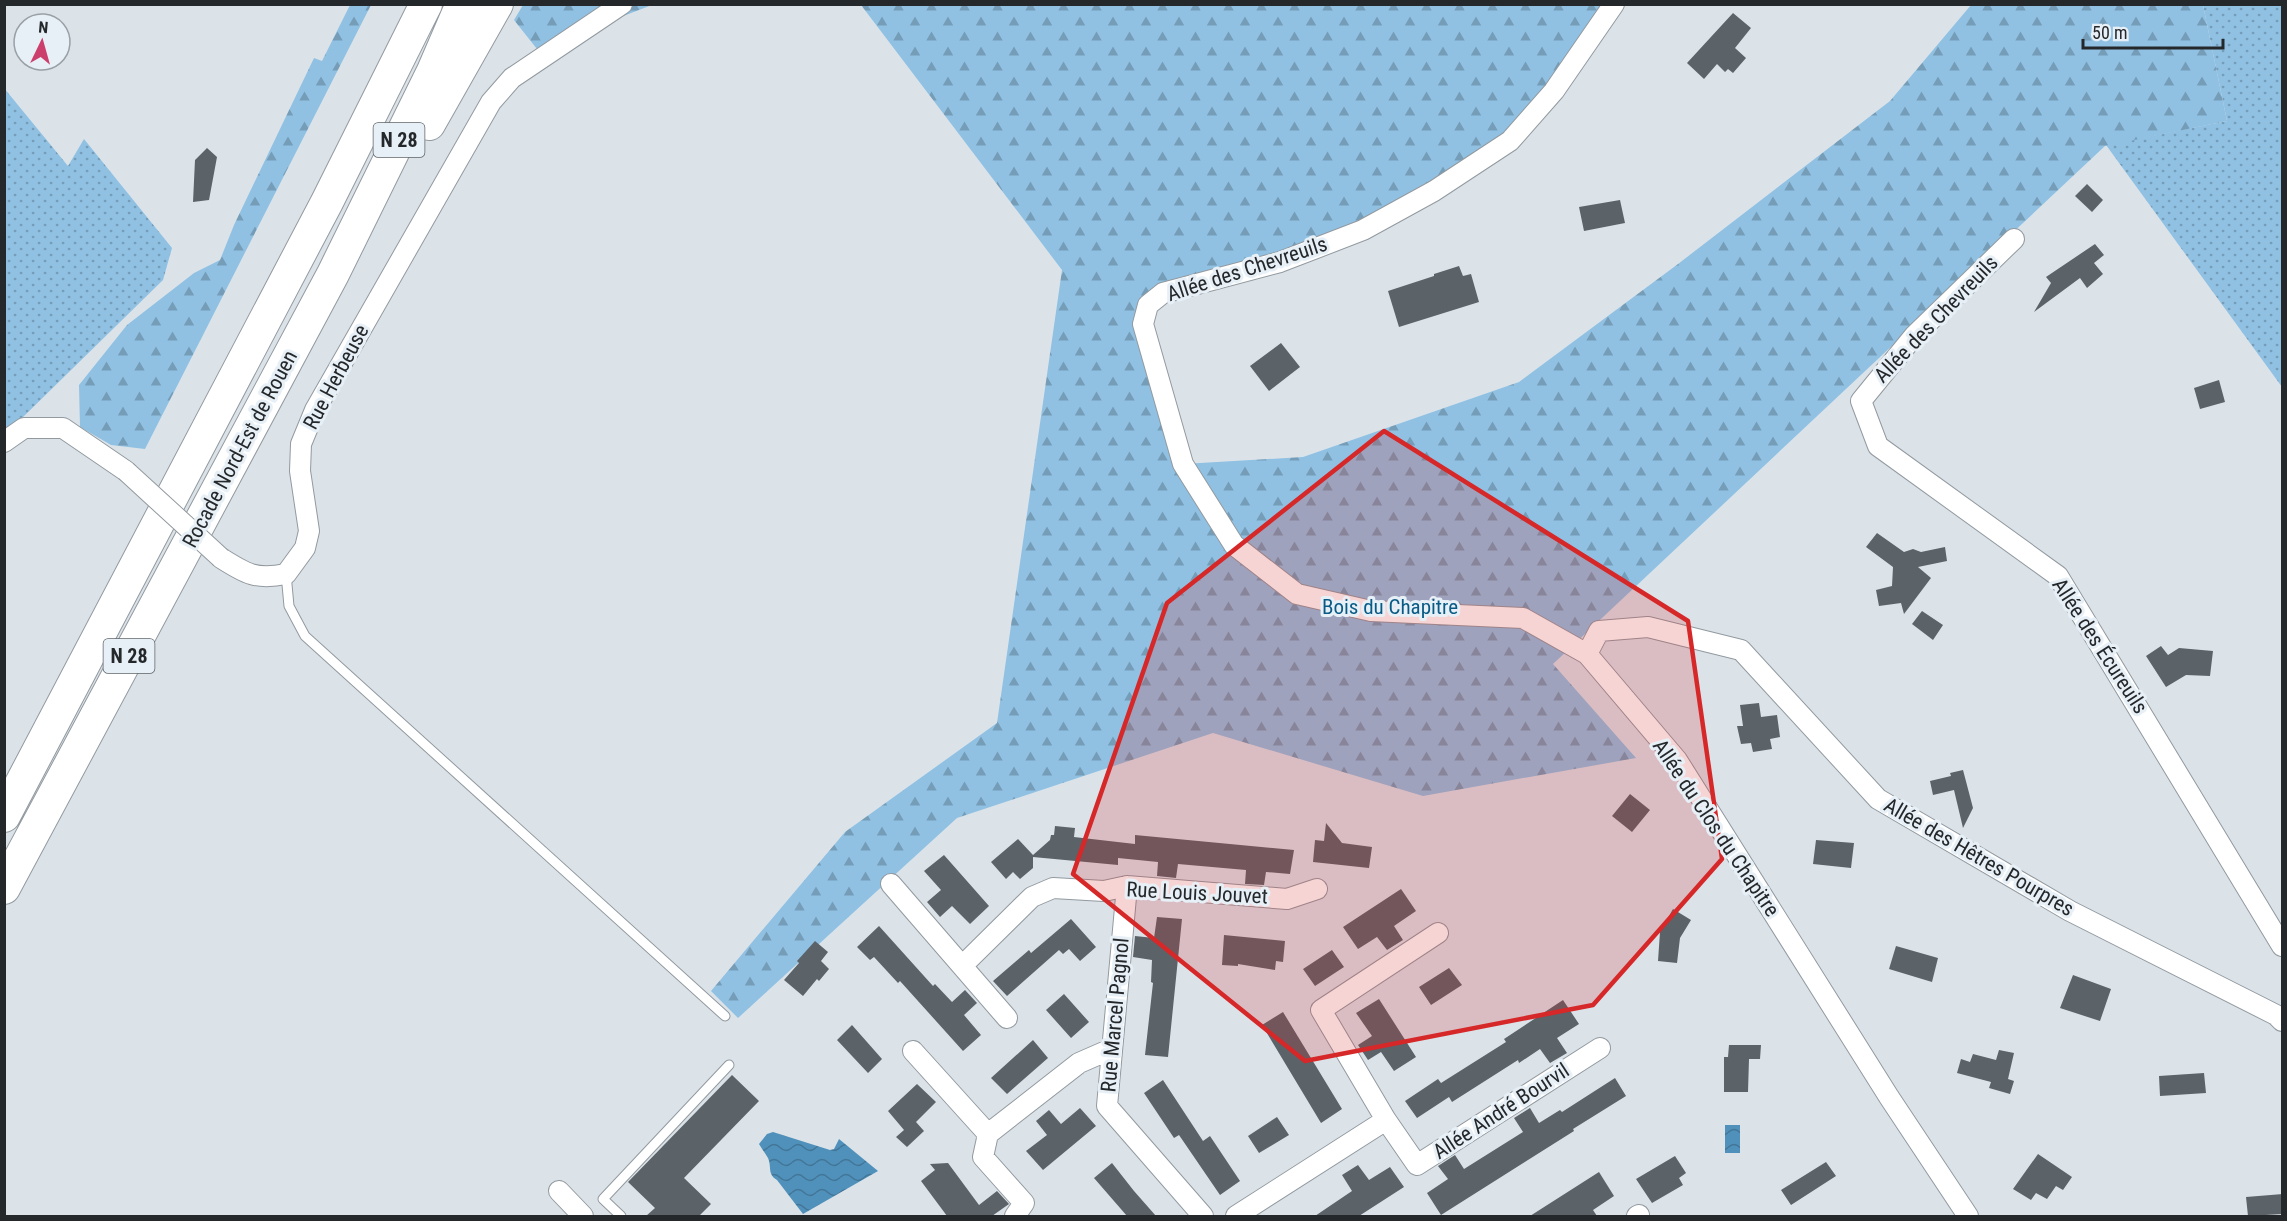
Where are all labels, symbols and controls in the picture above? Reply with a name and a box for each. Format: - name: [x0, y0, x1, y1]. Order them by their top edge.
- north arrow: [12, 12, 72, 72]
- scale bar: [2083, 12, 2222, 50]
- text: N: [38, 18, 49, 37]
- text: 50 m: [2092, 22, 2127, 43]
- road number: N 28: [374, 123, 424, 157]
- street label: Allée des Chevreuils: [1164, 232, 1330, 306]
- street label: Allée des Chevreuils: [1869, 251, 2003, 387]
- street label: Rue Herbeuse: [298, 320, 374, 433]
- street label: Rocade Nord-Est de Rouen: [178, 346, 302, 552]
- street label: Allée des Écureuils: [2047, 574, 2153, 718]
- park label: Bois du Chapitre: [1322, 595, 1458, 619]
- road number: N 28: [104, 639, 154, 673]
- street label: Allée du Clos du Chapitre: [1648, 735, 1784, 921]
- street label: Allée des Hêtres Pourpres: [1880, 793, 2078, 921]
- street label: Rue Louis Jouvet: [1126, 877, 1268, 909]
- street label: Rue Marcel Pagnol: [1096, 937, 1134, 1093]
- street label: Allée André Bourvil: [1429, 1058, 1573, 1164]

